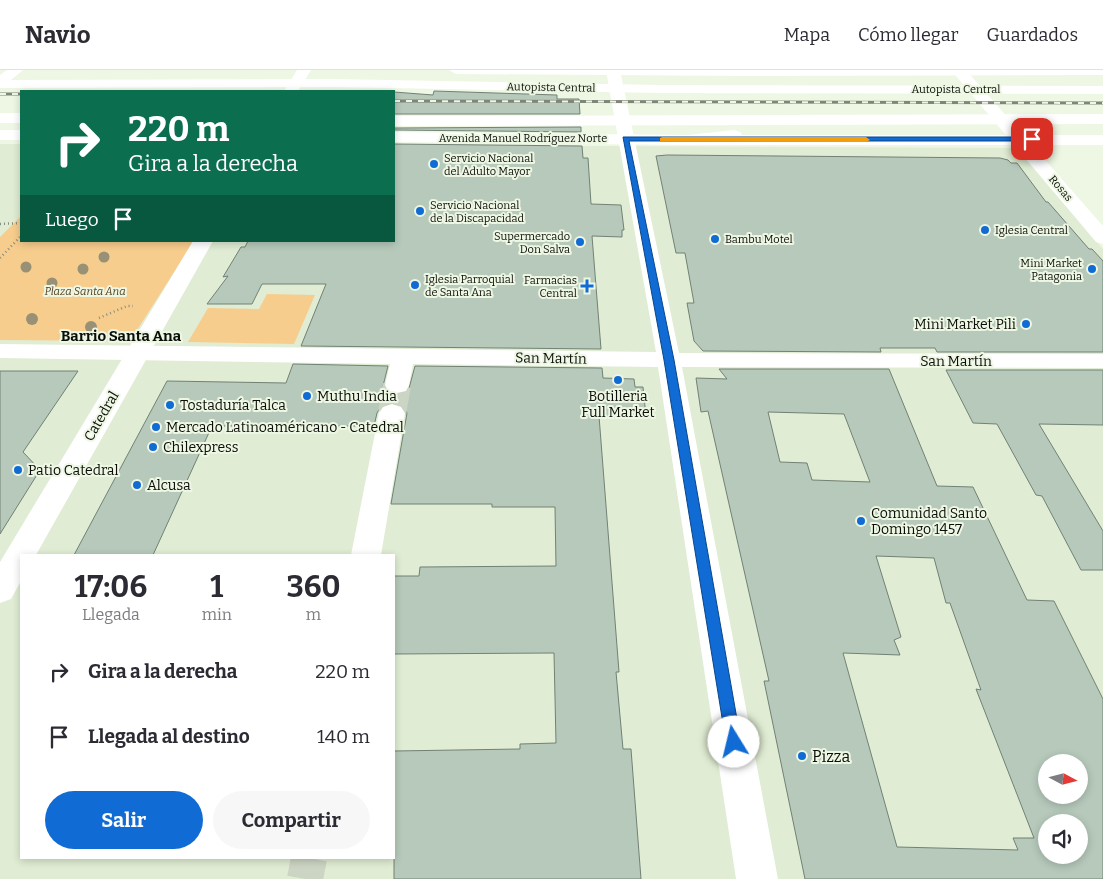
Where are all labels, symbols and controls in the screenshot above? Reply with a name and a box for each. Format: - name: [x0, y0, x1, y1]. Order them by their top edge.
- text: Navio: [25, 21, 91, 49]
- text: Mapa: [784, 24, 830, 46]
- text: Cómo llegar: [858, 24, 959, 46]
- text: Guardados: [987, 24, 1078, 46]
- street label: Autopista Central: [506, 80, 596, 95]
- street label: Autopista Central: [911, 83, 1001, 96]
- text: 220 m: [128, 108, 229, 150]
- icon: right: [45, 110, 110, 175]
- pin: [1011, 118, 1053, 160]
- icon: arrive: [1018, 125, 1046, 153]
- street label: Avenida Manuel Rodríguez Norte: [439, 132, 607, 145]
- text: Gira a la derecha: [128, 150, 298, 177]
- place label: Servicio Nacional del Adulto Mayor: [444, 152, 534, 178]
- marker: Servicio Nacional del Adulto Mayor: [428, 158, 440, 170]
- street label: Rosas: [1046, 173, 1075, 204]
- place label: Servicio Nacional de la Discapacidad: [430, 199, 524, 225]
- icon: arrive: [109, 205, 137, 233]
- marker: Servicio Nacional de la Discapacidad: [414, 205, 426, 217]
- text: Luego: [45, 208, 99, 231]
- marker: Iglesia Central: [979, 224, 991, 236]
- place label: Iglesia Central: [995, 224, 1068, 237]
- place label: Supermercado Don Salva: [494, 230, 570, 256]
- marker: Bambu Motel: [709, 233, 721, 245]
- place label: Bambu Motel: [725, 233, 793, 246]
- marker: Supermercado Don Salva: [574, 236, 586, 248]
- place label: Mini Market Patagonia: [1020, 257, 1082, 283]
- marker: Mini Market Patagonia: [1086, 263, 1098, 275]
- place label: Iglesia Parroquial de Santa Ana: [425, 273, 514, 299]
- place label: Farmacias Central: [524, 274, 577, 300]
- marker: Iglesia Parroquial de Santa Ana: [409, 279, 421, 291]
- marker: Farmacias Central: [581, 280, 593, 292]
- park label: Plaza Santa Ana: [44, 285, 126, 298]
- place label: Mini Market Pili: [914, 316, 1016, 333]
- marker: Mini Market Pili: [1020, 318, 1032, 330]
- district label: Barrio Santa Ana: [61, 327, 182, 345]
- street label: San Martín: [515, 349, 587, 368]
- street label: San Martín: [920, 353, 992, 370]
- marker: Botilleria Full Market: [612, 374, 624, 386]
- street label: Catedral: [80, 388, 122, 444]
- place label: Muthu India: [317, 388, 397, 405]
- place label: Botilleria Full Market: [581, 388, 655, 421]
- marker: Muthu India: [301, 390, 313, 402]
- place label: Tostaduría Talca: [180, 397, 286, 414]
- marker: Tostaduría Talca: [164, 399, 176, 411]
- place label: Mercado Latinoaméricano - Catedral: [166, 419, 404, 436]
- marker: Mercado Latinoaméricano - Catedral: [150, 421, 162, 433]
- place label: Chilexpress: [163, 439, 239, 456]
- marker: Chilexpress: [147, 441, 159, 453]
- place label: Patio Catedral: [28, 462, 118, 479]
- marker: Patio Catedral: [12, 464, 24, 476]
- place label: Alcusa: [147, 477, 191, 494]
- marker: Alcusa: [131, 479, 143, 491]
- place label: Comunidad Santo Domingo 1457: [871, 505, 987, 538]
- marker: Comunidad Santo Domingo 1457: [855, 515, 867, 527]
- text: 17:06: [75, 569, 147, 605]
- text: 1: [210, 569, 223, 605]
- text: 360: [286, 569, 340, 605]
- text: Llegada: [82, 605, 140, 624]
- text: min: [202, 605, 232, 624]
- text: m: [306, 605, 321, 624]
- icon: right: [45, 658, 73, 686]
- text: Gira a la derecha: [88, 660, 237, 683]
- text: 220 m: [315, 660, 370, 683]
- position arrow: [707, 715, 759, 767]
- icon: arrive: [45, 723, 73, 751]
- text: Llegada al destino: [88, 725, 250, 748]
- text: 140 m: [317, 725, 370, 748]
- place label: Pizza: [812, 747, 851, 766]
- marker: Pizza: [796, 750, 808, 762]
- north arrow: [1038, 754, 1088, 804]
- map controls: [1038, 754, 1088, 864]
- button: Salir: [45, 791, 203, 849]
- button: Compartir: [213, 791, 370, 849]
- button: sound: [1038, 814, 1088, 864]

